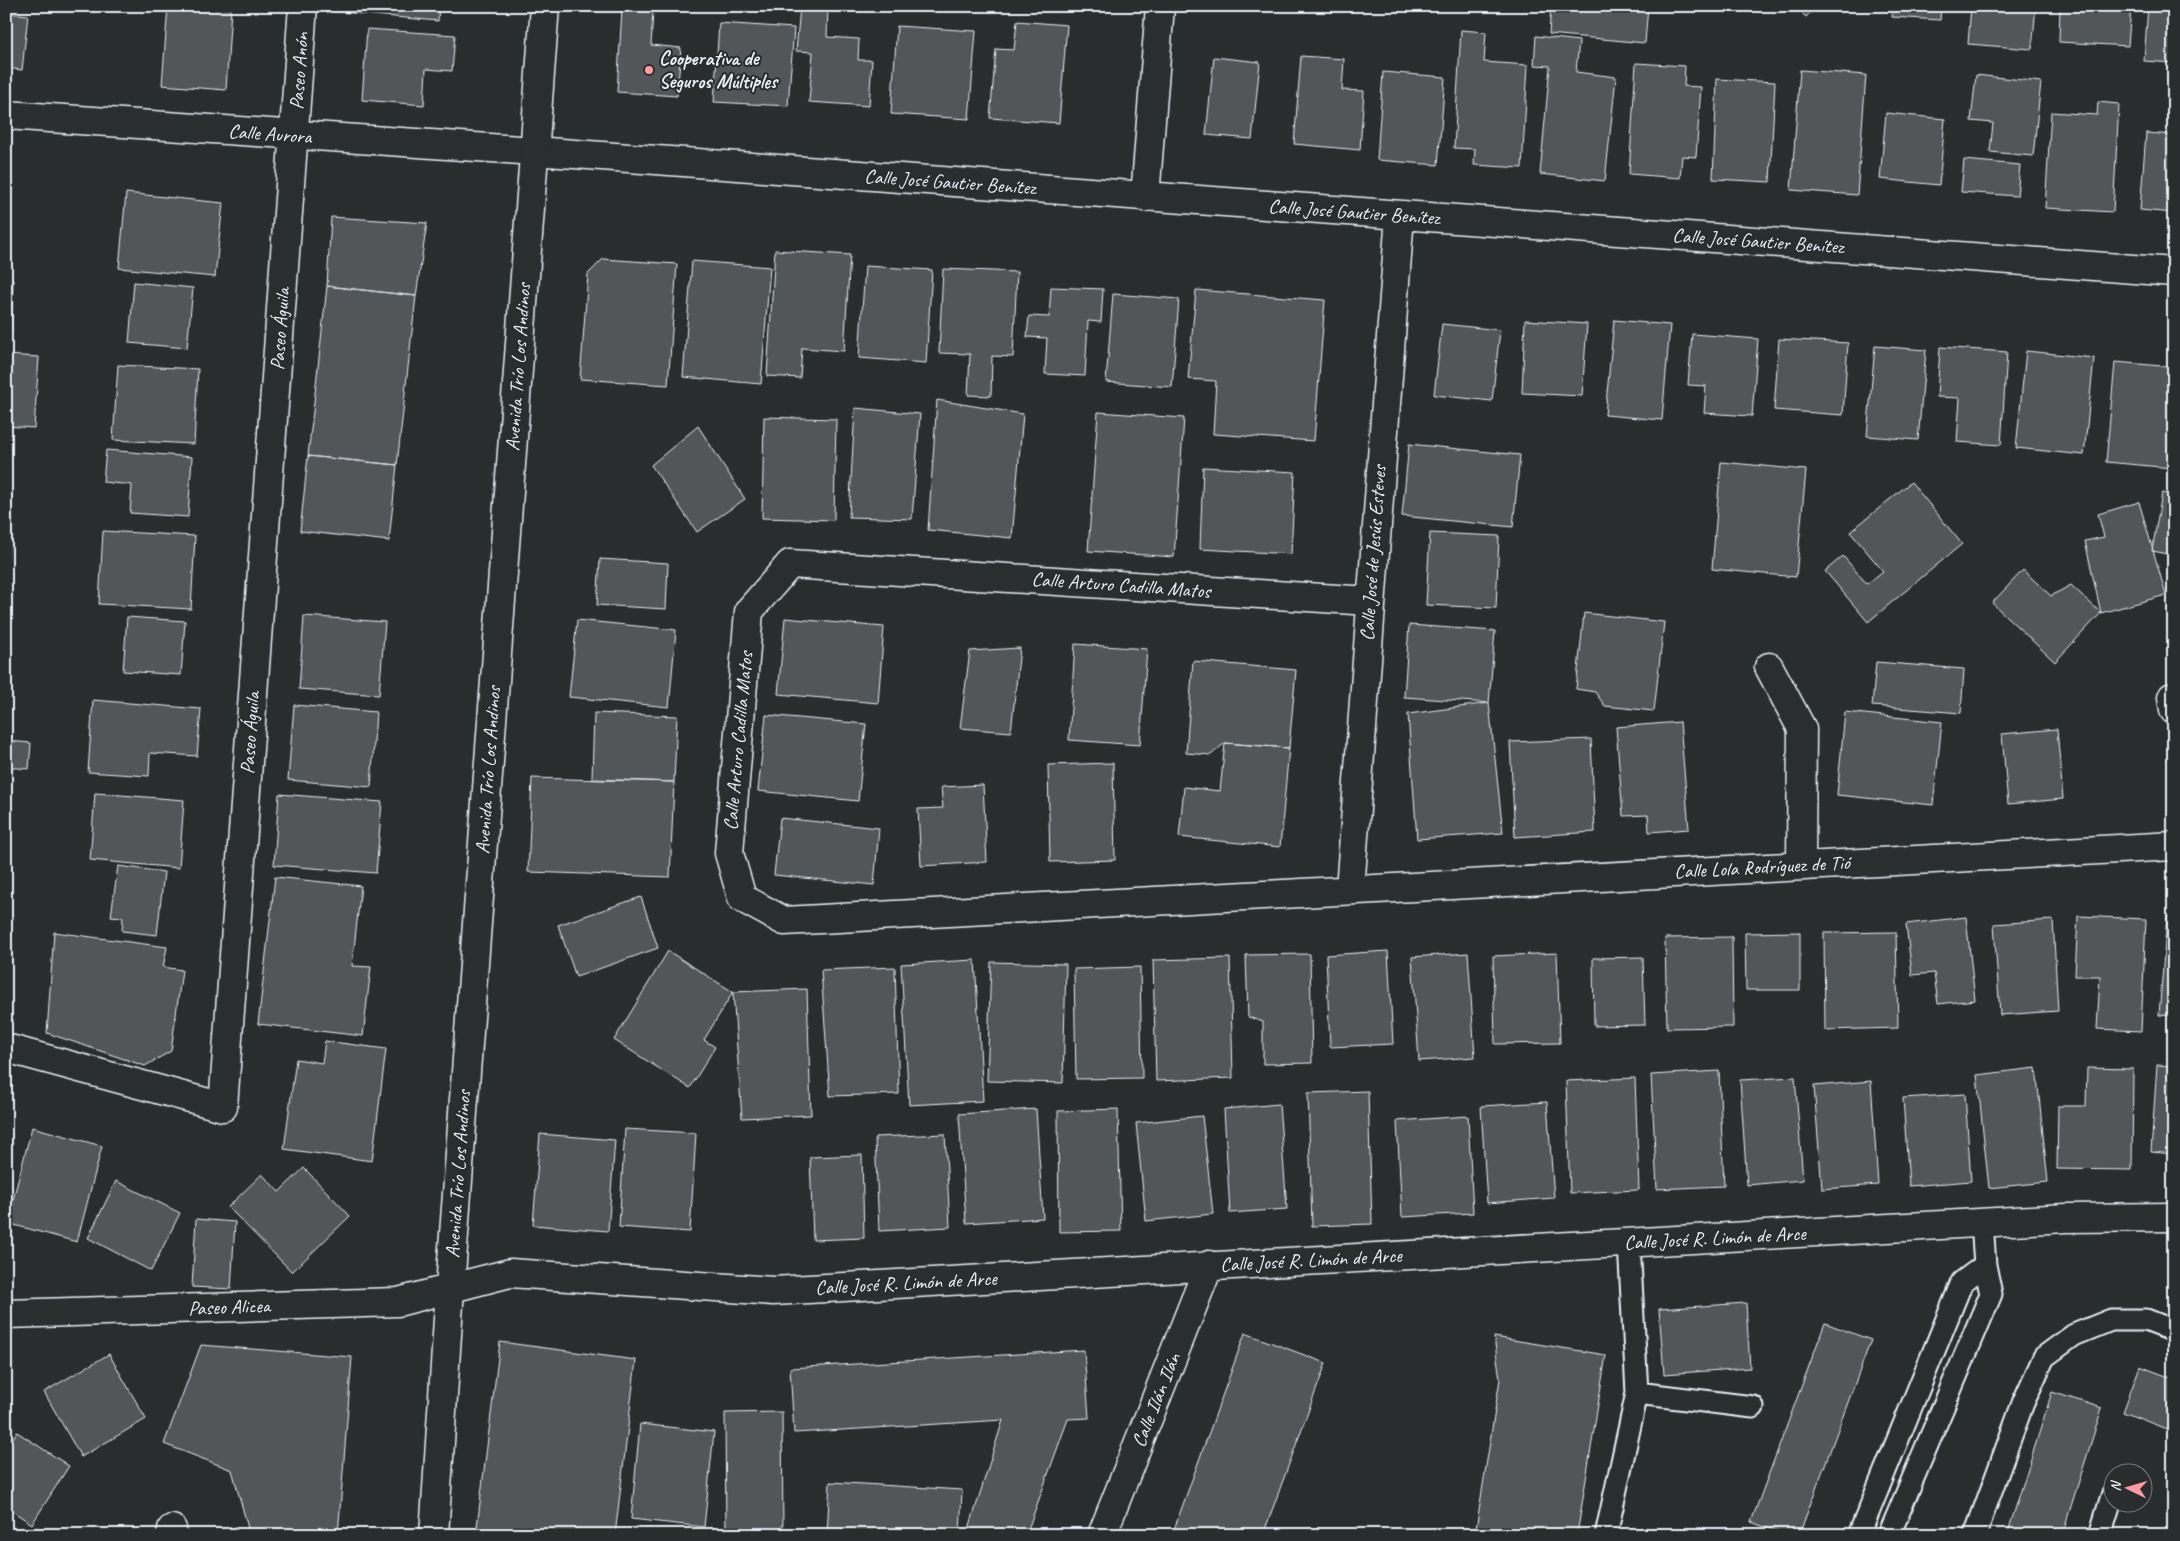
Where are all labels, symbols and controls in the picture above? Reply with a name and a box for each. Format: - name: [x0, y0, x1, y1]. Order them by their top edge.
- street label: Paseo Anón: [284, 30, 314, 111]
- place label: Cooperativa de Seguros Múltiples: [659, 46, 779, 94]
- marker: Cooperativa de Seguros Múltiples: [643, 64, 655, 76]
- street label: Calle Aurora: [228, 119, 314, 150]
- street label: Calle José Gautier Benítez: [864, 164, 1038, 201]
- street label: Calle José Gautier Benítez: [1268, 194, 1442, 231]
- street label: Calle José Gautier Benítez: [1672, 223, 1846, 260]
- street label: Avenida Trío Los Andinos: [500, 280, 536, 452]
- street label: Paseo Águila: [265, 285, 295, 371]
- street label: Calle José de Jesús Esteves: [1354, 462, 1392, 642]
- street label: Calle Arturo Cadilla Matos: [1031, 566, 1213, 604]
- street label: Calle Arturo Cadilla Matos: [718, 649, 758, 831]
- street label: Avenida Trío Los Andinos: [470, 683, 506, 855]
- street label: Paseo Águila: [235, 689, 265, 775]
- street label: Calle Lola Rodríguez de Tió: [1674, 850, 1853, 884]
- street label: Avenida Trío Los Andinos: [440, 1087, 476, 1259]
- street label: Calle José R. Limón de Arce: [1624, 1221, 1808, 1255]
- street label: Calle José R. Limón de Arce: [1220, 1243, 1404, 1277]
- street label: Calle José R. Limón de Arce: [815, 1266, 999, 1300]
- street label: Paseo Alicea: [188, 1293, 272, 1321]
- street label: Calle Ilán Ilán: [1126, 1348, 1187, 1451]
- north arrow: [2102, 1464, 2152, 1514]
- text: N: [2107, 1480, 2125, 1492]

